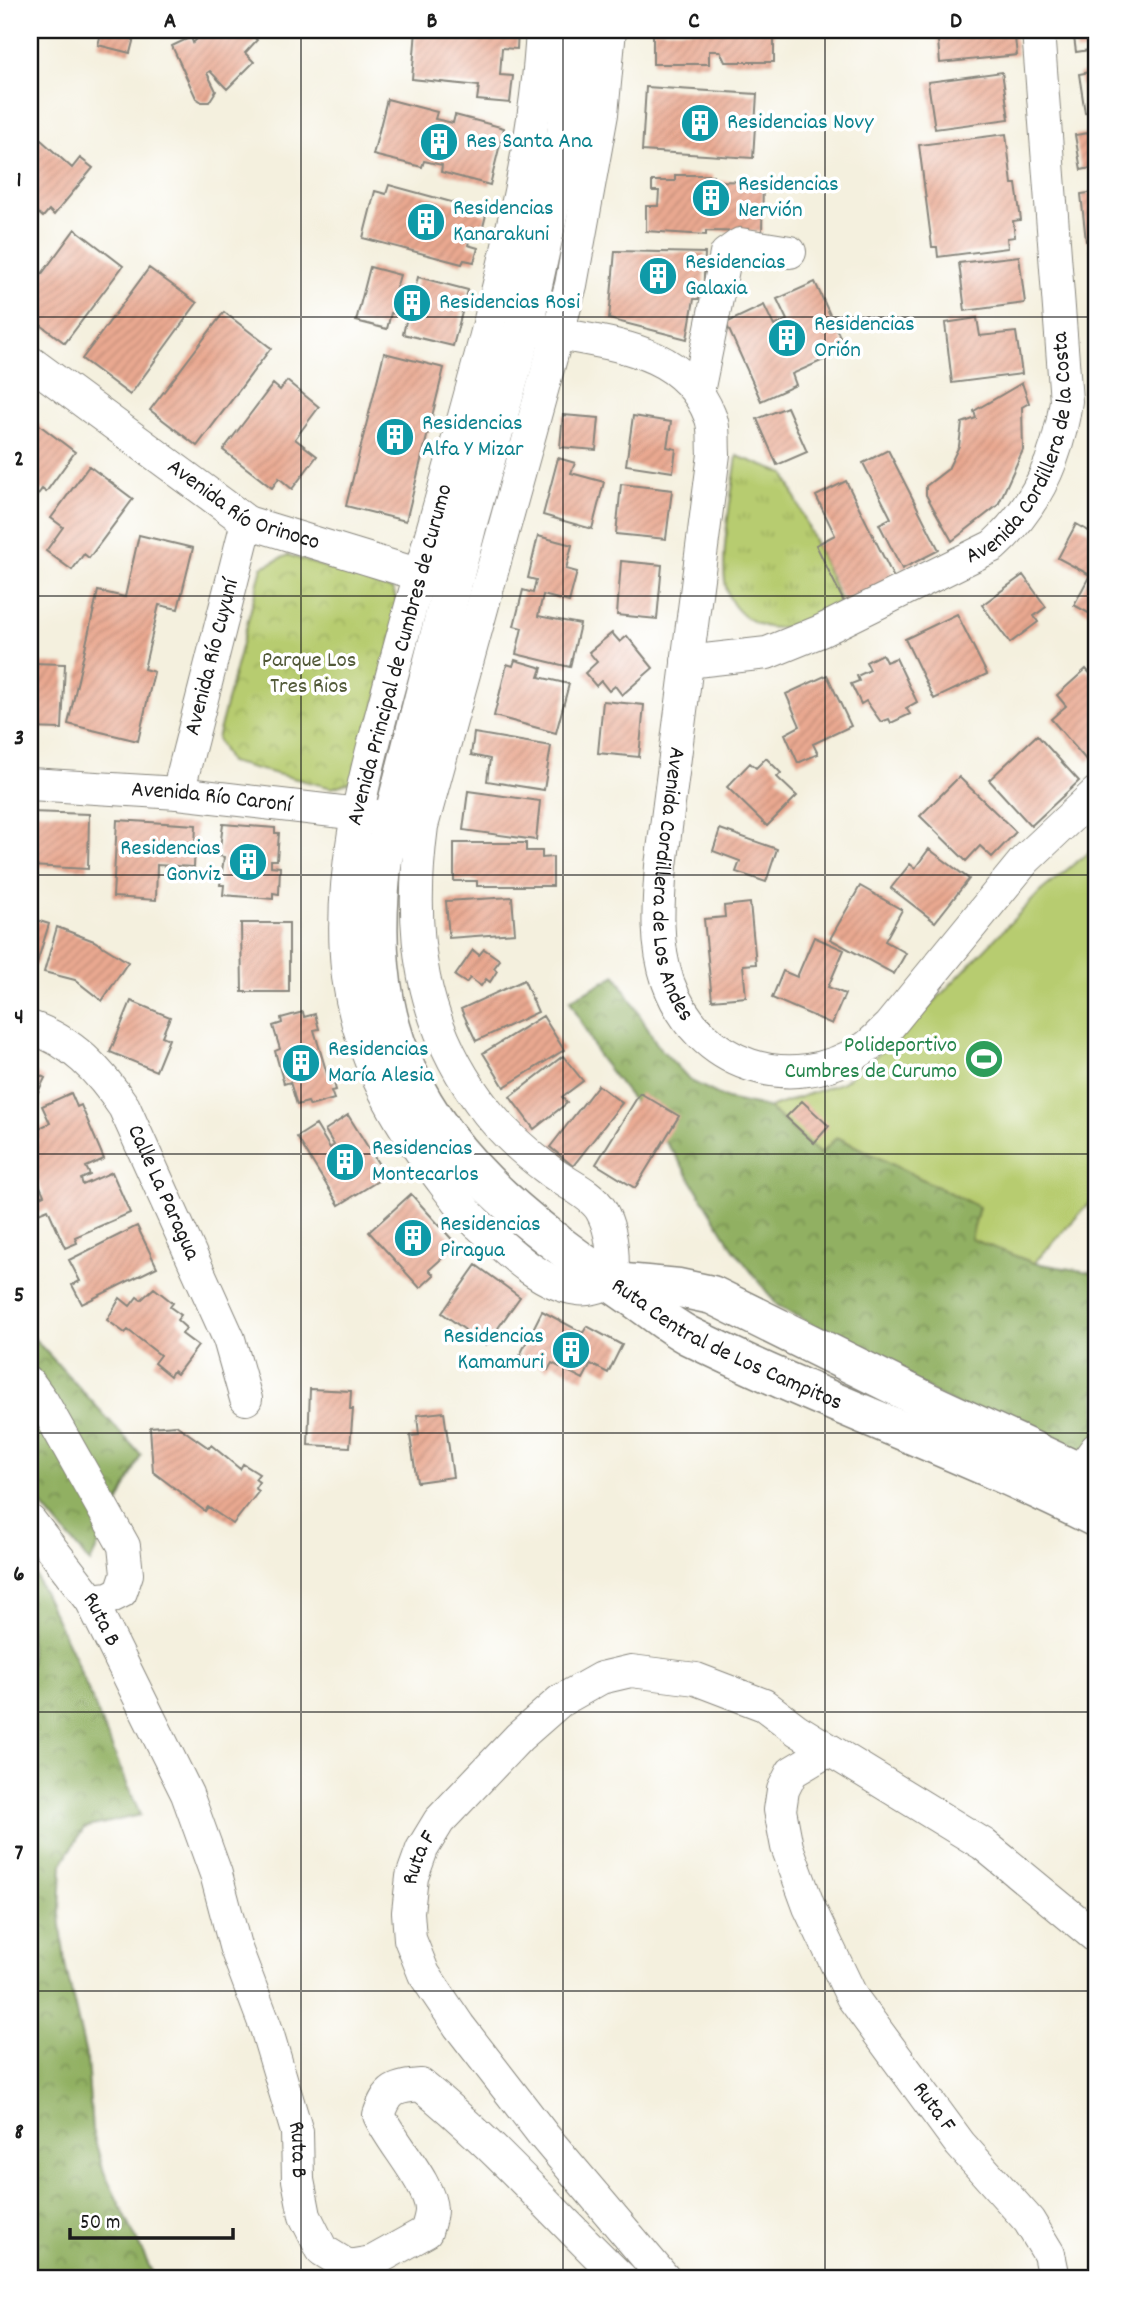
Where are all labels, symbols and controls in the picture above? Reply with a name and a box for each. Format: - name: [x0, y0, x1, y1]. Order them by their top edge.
- text: A: [164, 6, 176, 39]
- text: B: [427, 6, 438, 39]
- text: C: [688, 6, 700, 39]
- text: D: [950, 6, 962, 39]
- building icon: Residencias Novy: [679, 102, 721, 144]
- place label: Residencias Novy: [727, 107, 874, 140]
- building icon: Res Santa Ana: [418, 121, 460, 163]
- place label: Res Santa Ana: [466, 126, 594, 159]
- text: 1: [16, 165, 22, 198]
- place label: Residencias Nervión: [738, 169, 839, 228]
- building icon: Residencias Nervión: [690, 177, 732, 219]
- place label: Residencias Kanarakuni: [453, 193, 554, 252]
- building icon: Residencias Kanarakuni: [405, 201, 447, 243]
- place label: Residencias Galaxia: [685, 247, 786, 306]
- building icon: Residencias Galaxia: [637, 255, 679, 297]
- building icon: Residencias Rosi: [391, 282, 433, 324]
- place label: Residencias Rosi: [439, 287, 580, 320]
- place label: Residencias Orión: [814, 309, 915, 368]
- building icon: Residencias Orión: [766, 317, 808, 359]
- street label: Avenida Cordillera de la Costa: [960, 330, 1083, 573]
- place label: Residencias Alfa Y Mizar: [422, 408, 524, 467]
- building icon: Residencias Alfa Y Mizar: [374, 416, 416, 458]
- text: 2: [14, 444, 24, 477]
- street label: Avenida Río Orinoco: [160, 452, 324, 560]
- street label: Avenida Principal de Cumbres de Curumo: [339, 481, 463, 829]
- street label: Avenida Río Cuyuní: [177, 574, 249, 739]
- park label: Parque Los Tres Rios: [262, 645, 356, 704]
- text: 3: [14, 723, 24, 756]
- street label: Avenida Cordillera de Los Andes: [642, 745, 701, 1029]
- street label: Avenida Río Caroní: [130, 774, 295, 823]
- place label: Residencias Gonviz: [120, 833, 221, 892]
- building icon: Residencias Gonviz: [227, 841, 269, 883]
- text: 4: [14, 1002, 24, 1035]
- place label: Polideportivo Cumbres de Curumo: [784, 1030, 957, 1089]
- place label: Residencias María Alesia: [328, 1034, 435, 1093]
- sports icon: Polideportivo Cumbres de Curumo: [963, 1038, 1005, 1080]
- building icon: Residencias María Alesia: [280, 1042, 322, 1084]
- street label: Calle La Paragua: [118, 1120, 208, 1267]
- place label: Residencias Montecarlos: [372, 1133, 479, 1192]
- building icon: Residencias Montecarlos: [324, 1141, 366, 1183]
- place label: Residencias Piragua: [440, 1209, 541, 1268]
- building icon: Residencias Piragua: [392, 1217, 434, 1259]
- street label: Ruta Central de Los Campitos: [604, 1270, 847, 1420]
- text: 5: [14, 1280, 24, 1313]
- place label: Residencias Kamamuri: [443, 1321, 544, 1380]
- building icon: Residencias Kamamuri: [550, 1329, 592, 1371]
- text: 6: [13, 1559, 25, 1592]
- street label: Ruta B: [74, 1585, 128, 1653]
- street label: Ruta F: [395, 1824, 446, 1886]
- text: 7: [15, 1838, 24, 1871]
- street label: Ruta F: [903, 2075, 964, 2141]
- text: 8: [14, 2117, 24, 2150]
- street label: Ruta B: [278, 2117, 314, 2179]
- scale bar: [70, 2196, 233, 2240]
- text: 50 m: [80, 2209, 120, 2239]

